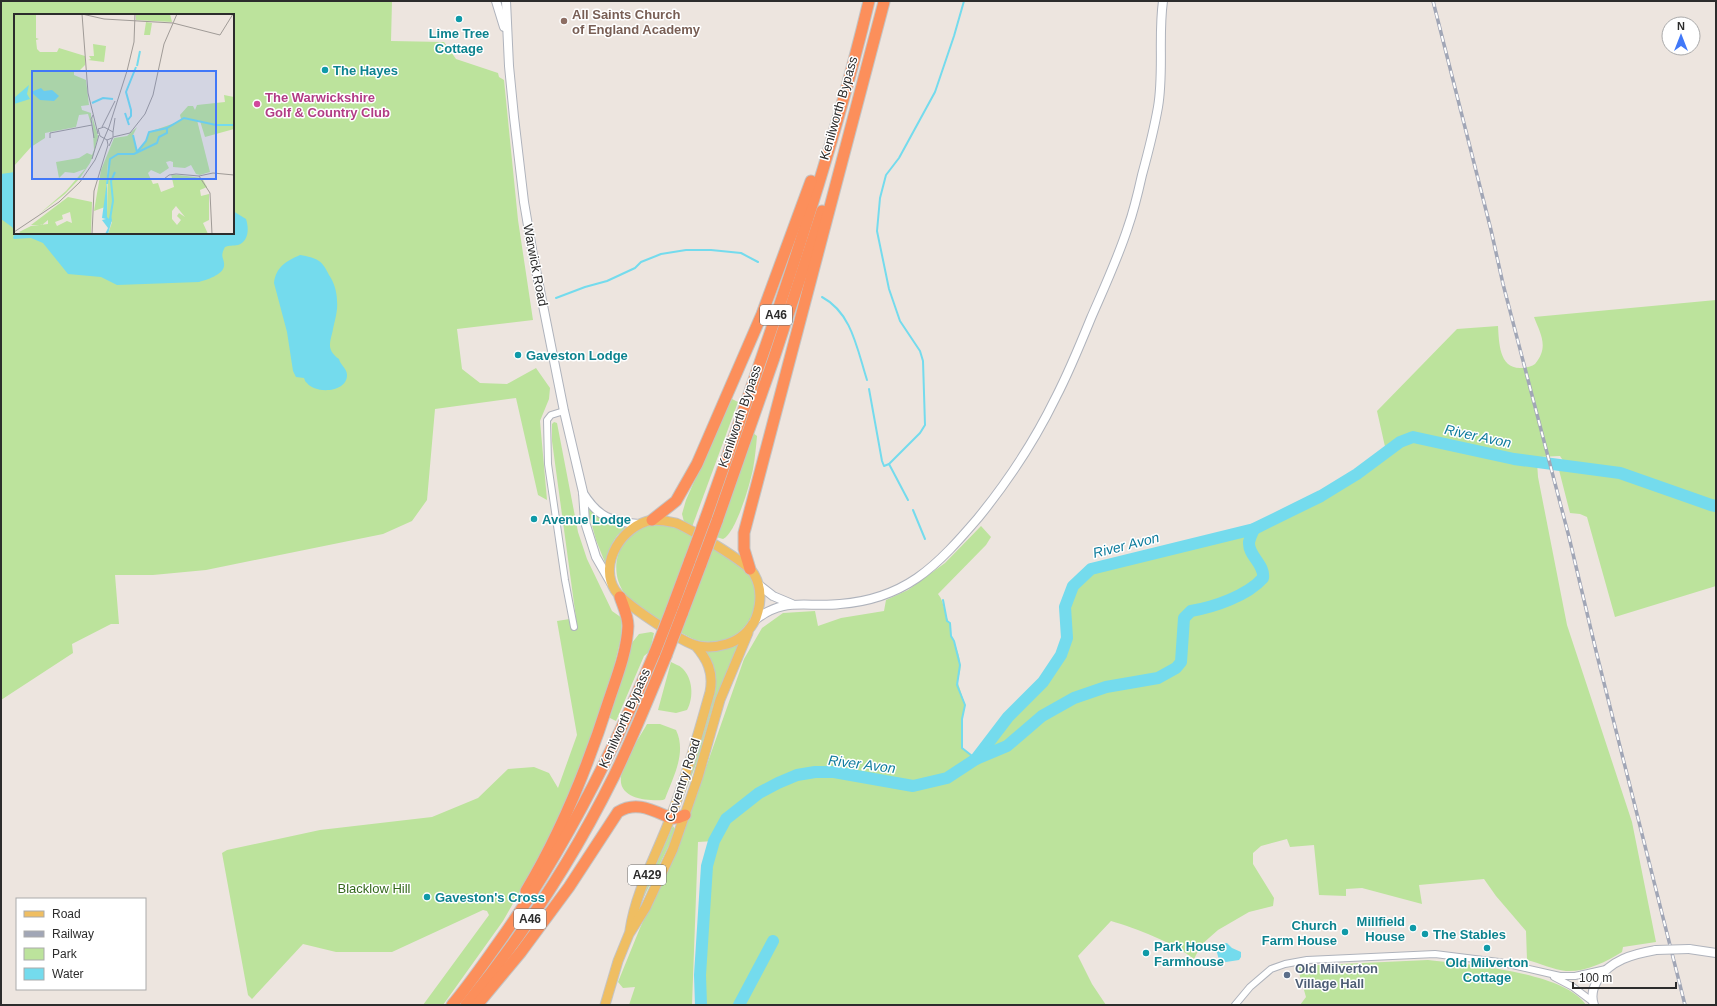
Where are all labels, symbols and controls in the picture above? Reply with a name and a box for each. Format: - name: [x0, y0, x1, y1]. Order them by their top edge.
- place label: All Saints Church of England Academy: [572, 7, 701, 37]
- inset map: [14, 14, 234, 234]
- marker: Lime Tree Cottage: [454, 14, 464, 24]
- marker: All Saints Church of England Academy: [559, 16, 569, 26]
- north arrow: [1661, 16, 1701, 56]
- text: N: [1677, 20, 1685, 32]
- place label: Lime Tree Cottage: [429, 26, 489, 56]
- street label: Kenilworth Bypass: [817, 54, 861, 162]
- place label: The Hayes: [333, 63, 398, 78]
- marker: The Hayes: [320, 65, 330, 75]
- place label: The Warwickshire Golf & Country Club: [265, 90, 390, 120]
- marker: The Warwickshire Golf & Country Club: [252, 99, 262, 109]
- street label: Warwick Road: [520, 223, 551, 307]
- road number: A46: [760, 305, 792, 325]
- place label: Gaveston Lodge: [526, 348, 628, 363]
- marker: Gaveston Lodge: [513, 350, 523, 360]
- street label: Kenilworth Bypass: [715, 363, 764, 469]
- water label: River Avon: [1443, 421, 1513, 451]
- place label: Avenue Lodge: [542, 512, 631, 527]
- marker: Avenue Lodge: [529, 514, 539, 524]
- water label: River Avon: [1091, 529, 1161, 561]
- street label: Kenilworth Bypass: [596, 666, 653, 770]
- street label: Coventry Road: [662, 737, 703, 824]
- water label: River Avon: [827, 752, 897, 776]
- road number: A429: [628, 865, 666, 885]
- park label: Blacklow Hill: [338, 881, 411, 896]
- place label: Gaveston's Cross: [435, 890, 545, 905]
- marker: Gaveston's Cross: [422, 892, 432, 902]
- legend: [16, 898, 146, 990]
- text: Road: [52, 907, 81, 921]
- road number: A46: [514, 909, 546, 929]
- place label: Millfield House: [1357, 914, 1405, 944]
- place label: Church Farm House: [1262, 918, 1337, 948]
- marker: Millfield House: [1408, 923, 1418, 933]
- text: Railway: [52, 927, 94, 941]
- marker: Church Farm House: [1340, 927, 1350, 937]
- place label: The Stables: [1433, 927, 1506, 942]
- marker: The Stables: [1420, 929, 1430, 939]
- place label: Park House Farmhouse: [1154, 939, 1226, 969]
- marker: Old Milverton Cottage: [1482, 943, 1492, 953]
- text: Park: [52, 947, 78, 961]
- marker: Park House Farmhouse: [1141, 948, 1151, 958]
- place label: Old Milverton Cottage: [1445, 955, 1529, 985]
- place label: Old Milverton Village Hall: [1295, 961, 1378, 991]
- scale bar: [1573, 964, 1676, 990]
- text: Water: [52, 967, 84, 981]
- marker: Old Milverton Village Hall: [1282, 970, 1292, 980]
- text: 100 m: [1579, 971, 1612, 985]

